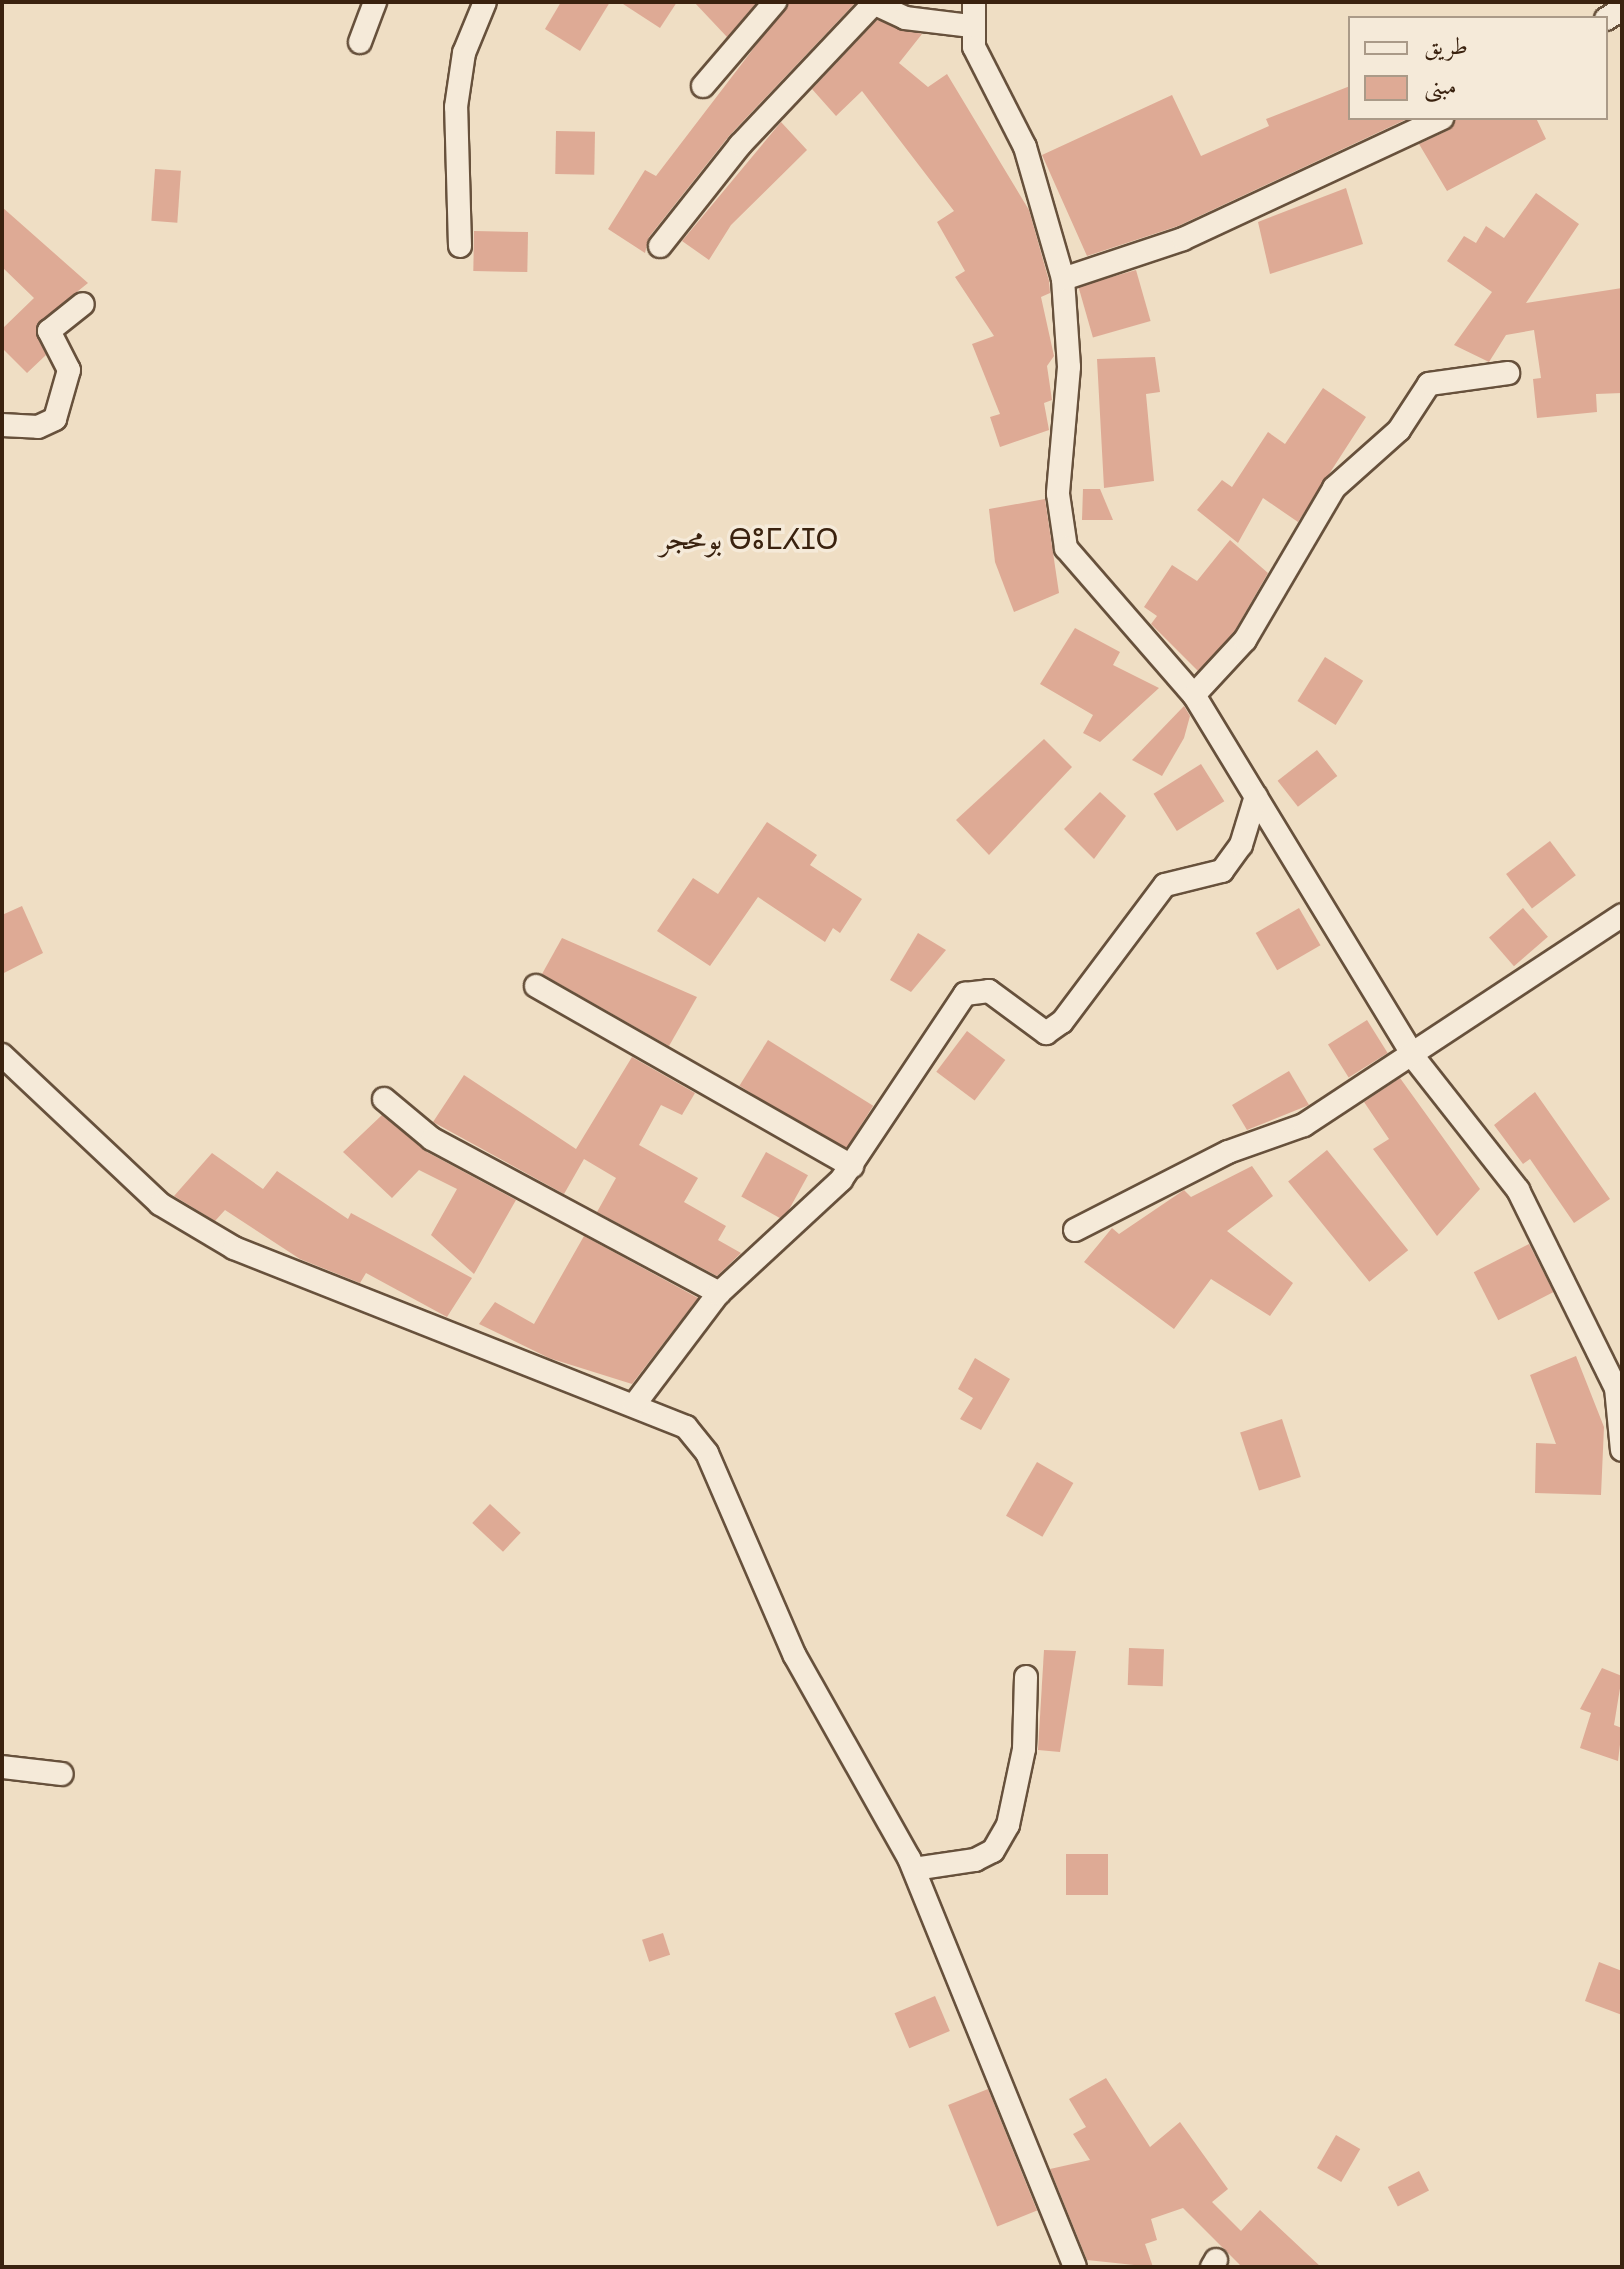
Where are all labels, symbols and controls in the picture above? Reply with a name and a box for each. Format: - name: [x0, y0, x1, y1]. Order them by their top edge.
- legend: [1348, 16, 1608, 120]
- text: طريق: [1424, 32, 1468, 62]
- text: مبنى: [1424, 72, 1457, 102]
- district label: بومحجر ⴱⵓⵎⵃⵊⵔ: [659, 522, 839, 558]

